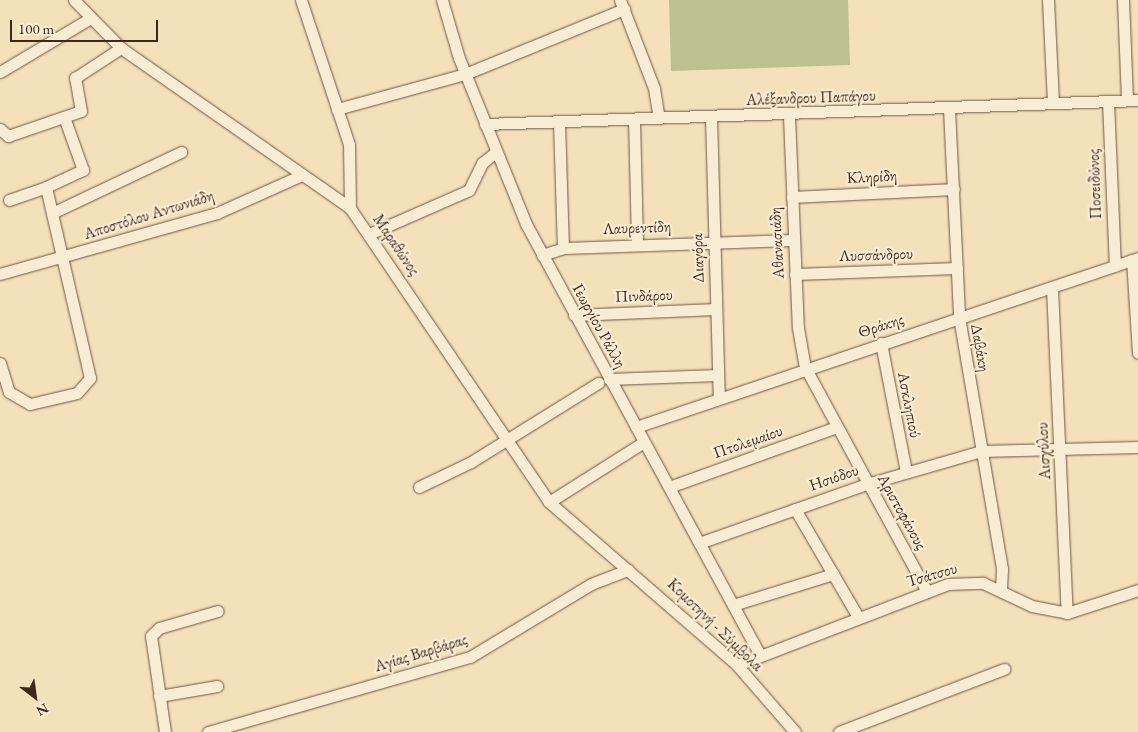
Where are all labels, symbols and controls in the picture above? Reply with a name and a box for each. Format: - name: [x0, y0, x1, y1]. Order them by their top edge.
- scale bar: [12, 10, 160, 42]
- text: 100 m: [18, 19, 54, 38]
- street label: Αλέξανδρου Παπάγου: [746, 86, 876, 110]
- street label: Ποσειδώνος: [1084, 148, 1106, 220]
- street label: Κληρίδη: [846, 166, 898, 188]
- street label: Αποστόλου Αντωνιάδη: [82, 186, 216, 244]
- street label: Αθανασιάδη: [766, 207, 788, 279]
- street label: Μαραθώνος: [368, 211, 424, 279]
- street label: Λαυρεντίδη: [603, 217, 671, 239]
- street label: Διαγόρα: [688, 233, 708, 283]
- street label: Λυσσάνδρου: [839, 244, 913, 266]
- street label: Γεωργίου Ράλλη: [568, 280, 630, 372]
- street label: Πινδάρου: [615, 285, 673, 307]
- street label: Θράκης: [856, 310, 906, 342]
- street label: Δαβάκη: [966, 323, 994, 373]
- street label: Ασκληπιού: [893, 370, 925, 440]
- street label: Πτολεμαίου: [711, 421, 785, 463]
- street label: Αισχύλου: [1033, 422, 1055, 480]
- street label: Ησιόδου: [807, 461, 861, 495]
- street label: Αριστοφάνους: [873, 471, 931, 553]
- street label: Τσάτσου: [904, 559, 960, 591]
- street label: Κομοτηνή - Σύμβολα: [663, 575, 767, 675]
- street label: Αγίας Βαρβάρας: [372, 630, 470, 676]
- north arrow: [10, 672, 60, 722]
- text: N: [33, 699, 52, 721]

